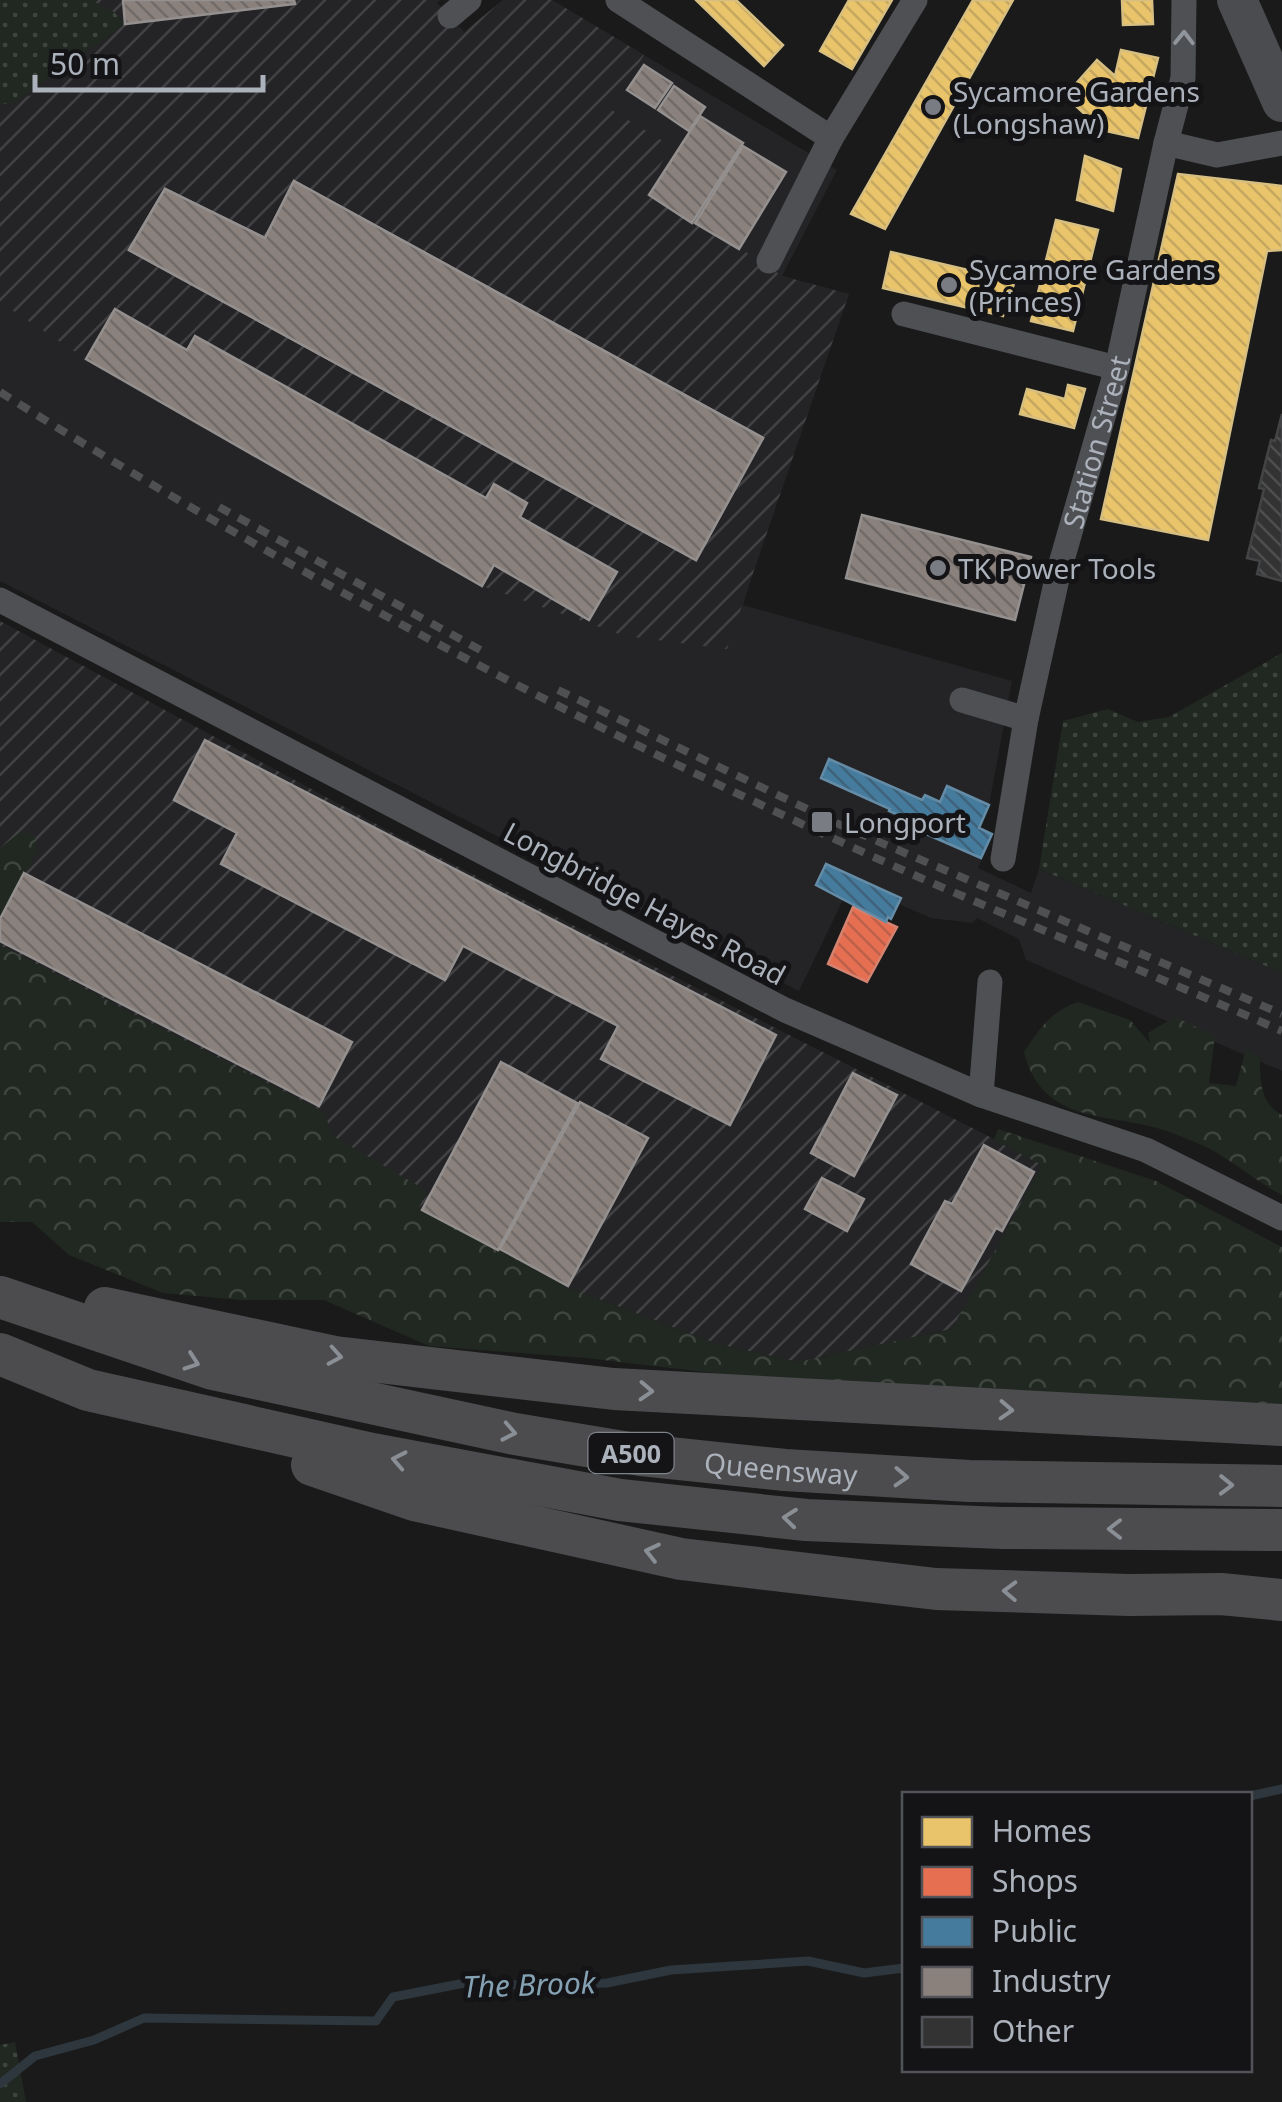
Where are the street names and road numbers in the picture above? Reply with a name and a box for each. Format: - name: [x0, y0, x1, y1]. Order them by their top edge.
- street label: Station Street: [1053, 352, 1138, 533]
- street label: Longbridge Hayes Road: [497, 812, 793, 994]
- road number: A500: [588, 1433, 674, 1473]
- street label: Queensway: [702, 1443, 859, 1493]

